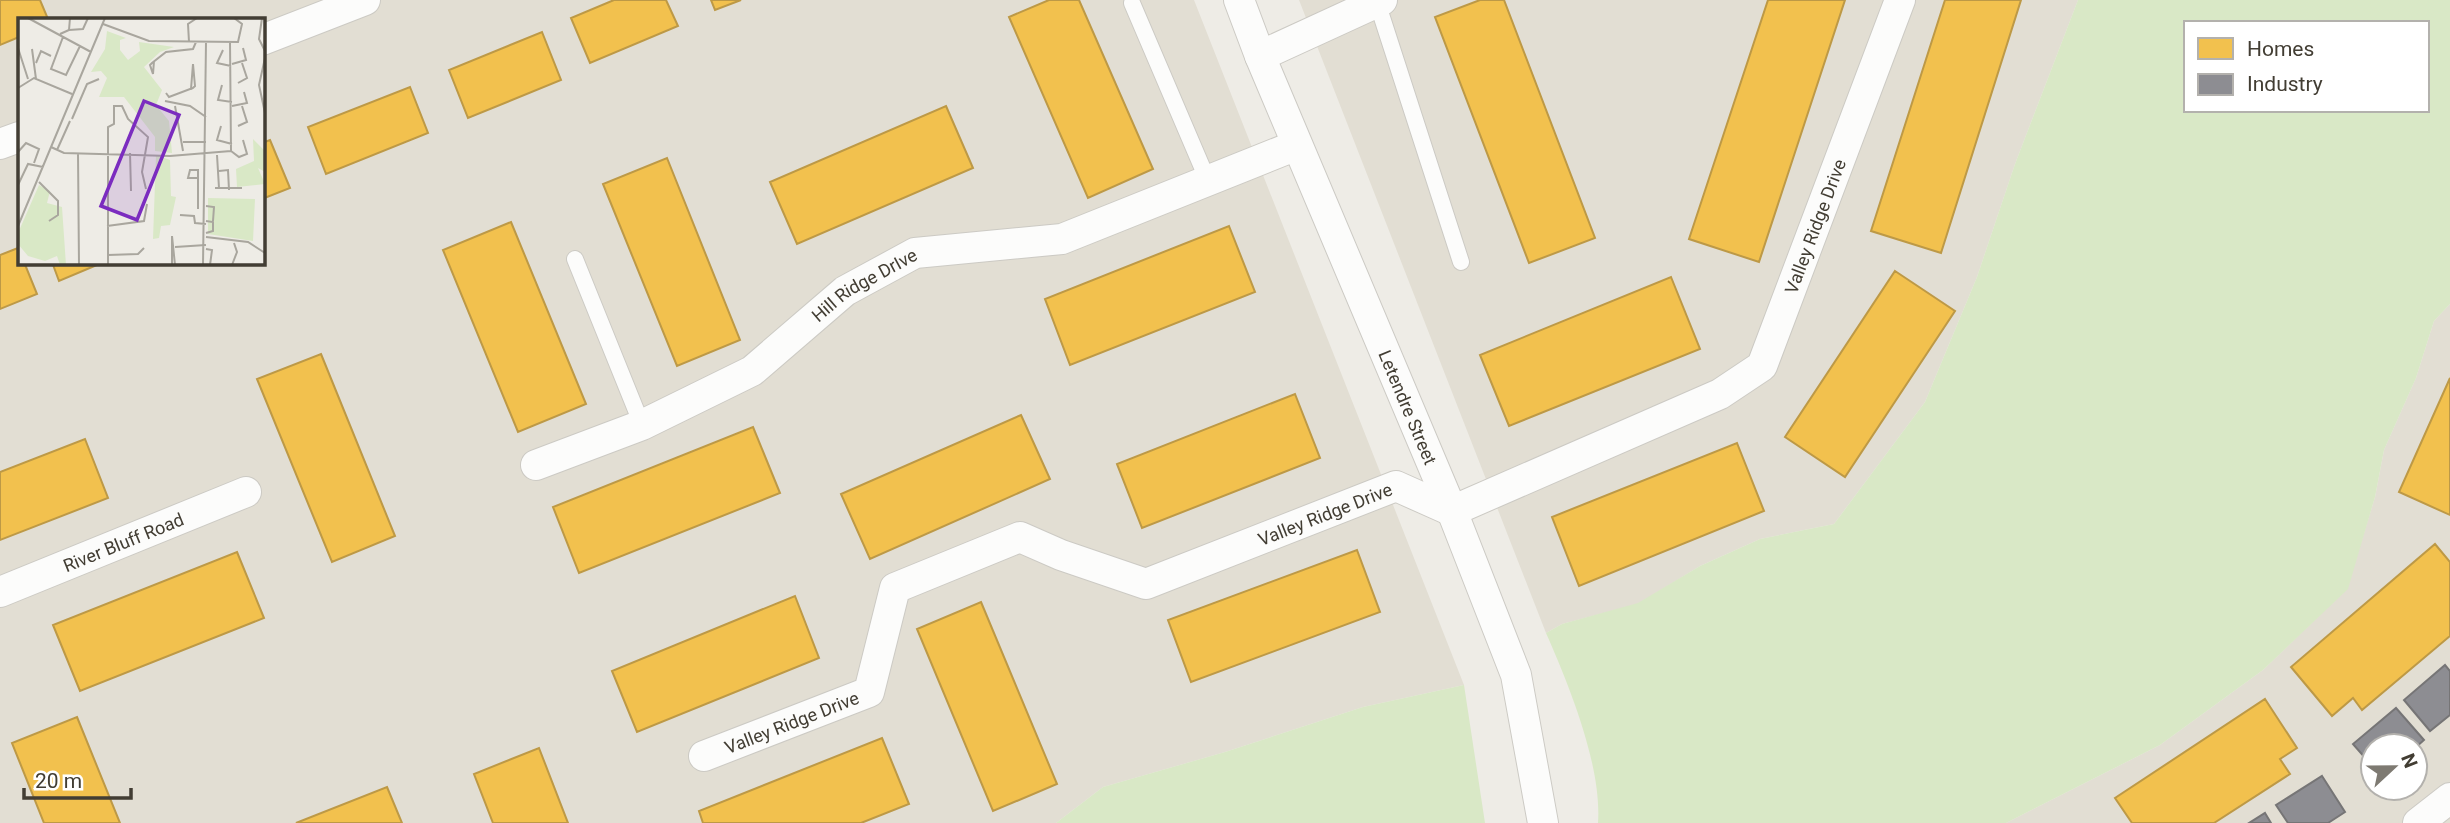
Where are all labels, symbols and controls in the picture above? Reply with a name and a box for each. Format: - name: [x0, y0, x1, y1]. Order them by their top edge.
- inset map: [18, 18, 264, 264]
- legend: [2184, 21, 2429, 112]
- text: Homes: [2247, 37, 2314, 61]
- text: Industry: [2247, 72, 2323, 96]
- street label: Valley Ridge Drive: [1780, 156, 1850, 296]
- street label: Hill Ridge DrIve: [807, 244, 920, 326]
- street label: Letendre Street: [1375, 347, 1442, 468]
- street label: Valley Ridge Drive: [1255, 478, 1395, 550]
- street label: River Bluff Road: [60, 508, 186, 576]
- street label: Valley Ridge Drive: [722, 686, 862, 758]
- north arrow: [2359, 732, 2429, 802]
- text: N: [2396, 750, 2422, 771]
- scale bar: [24, 756, 131, 800]
- text: 20 m: [35, 769, 82, 793]

